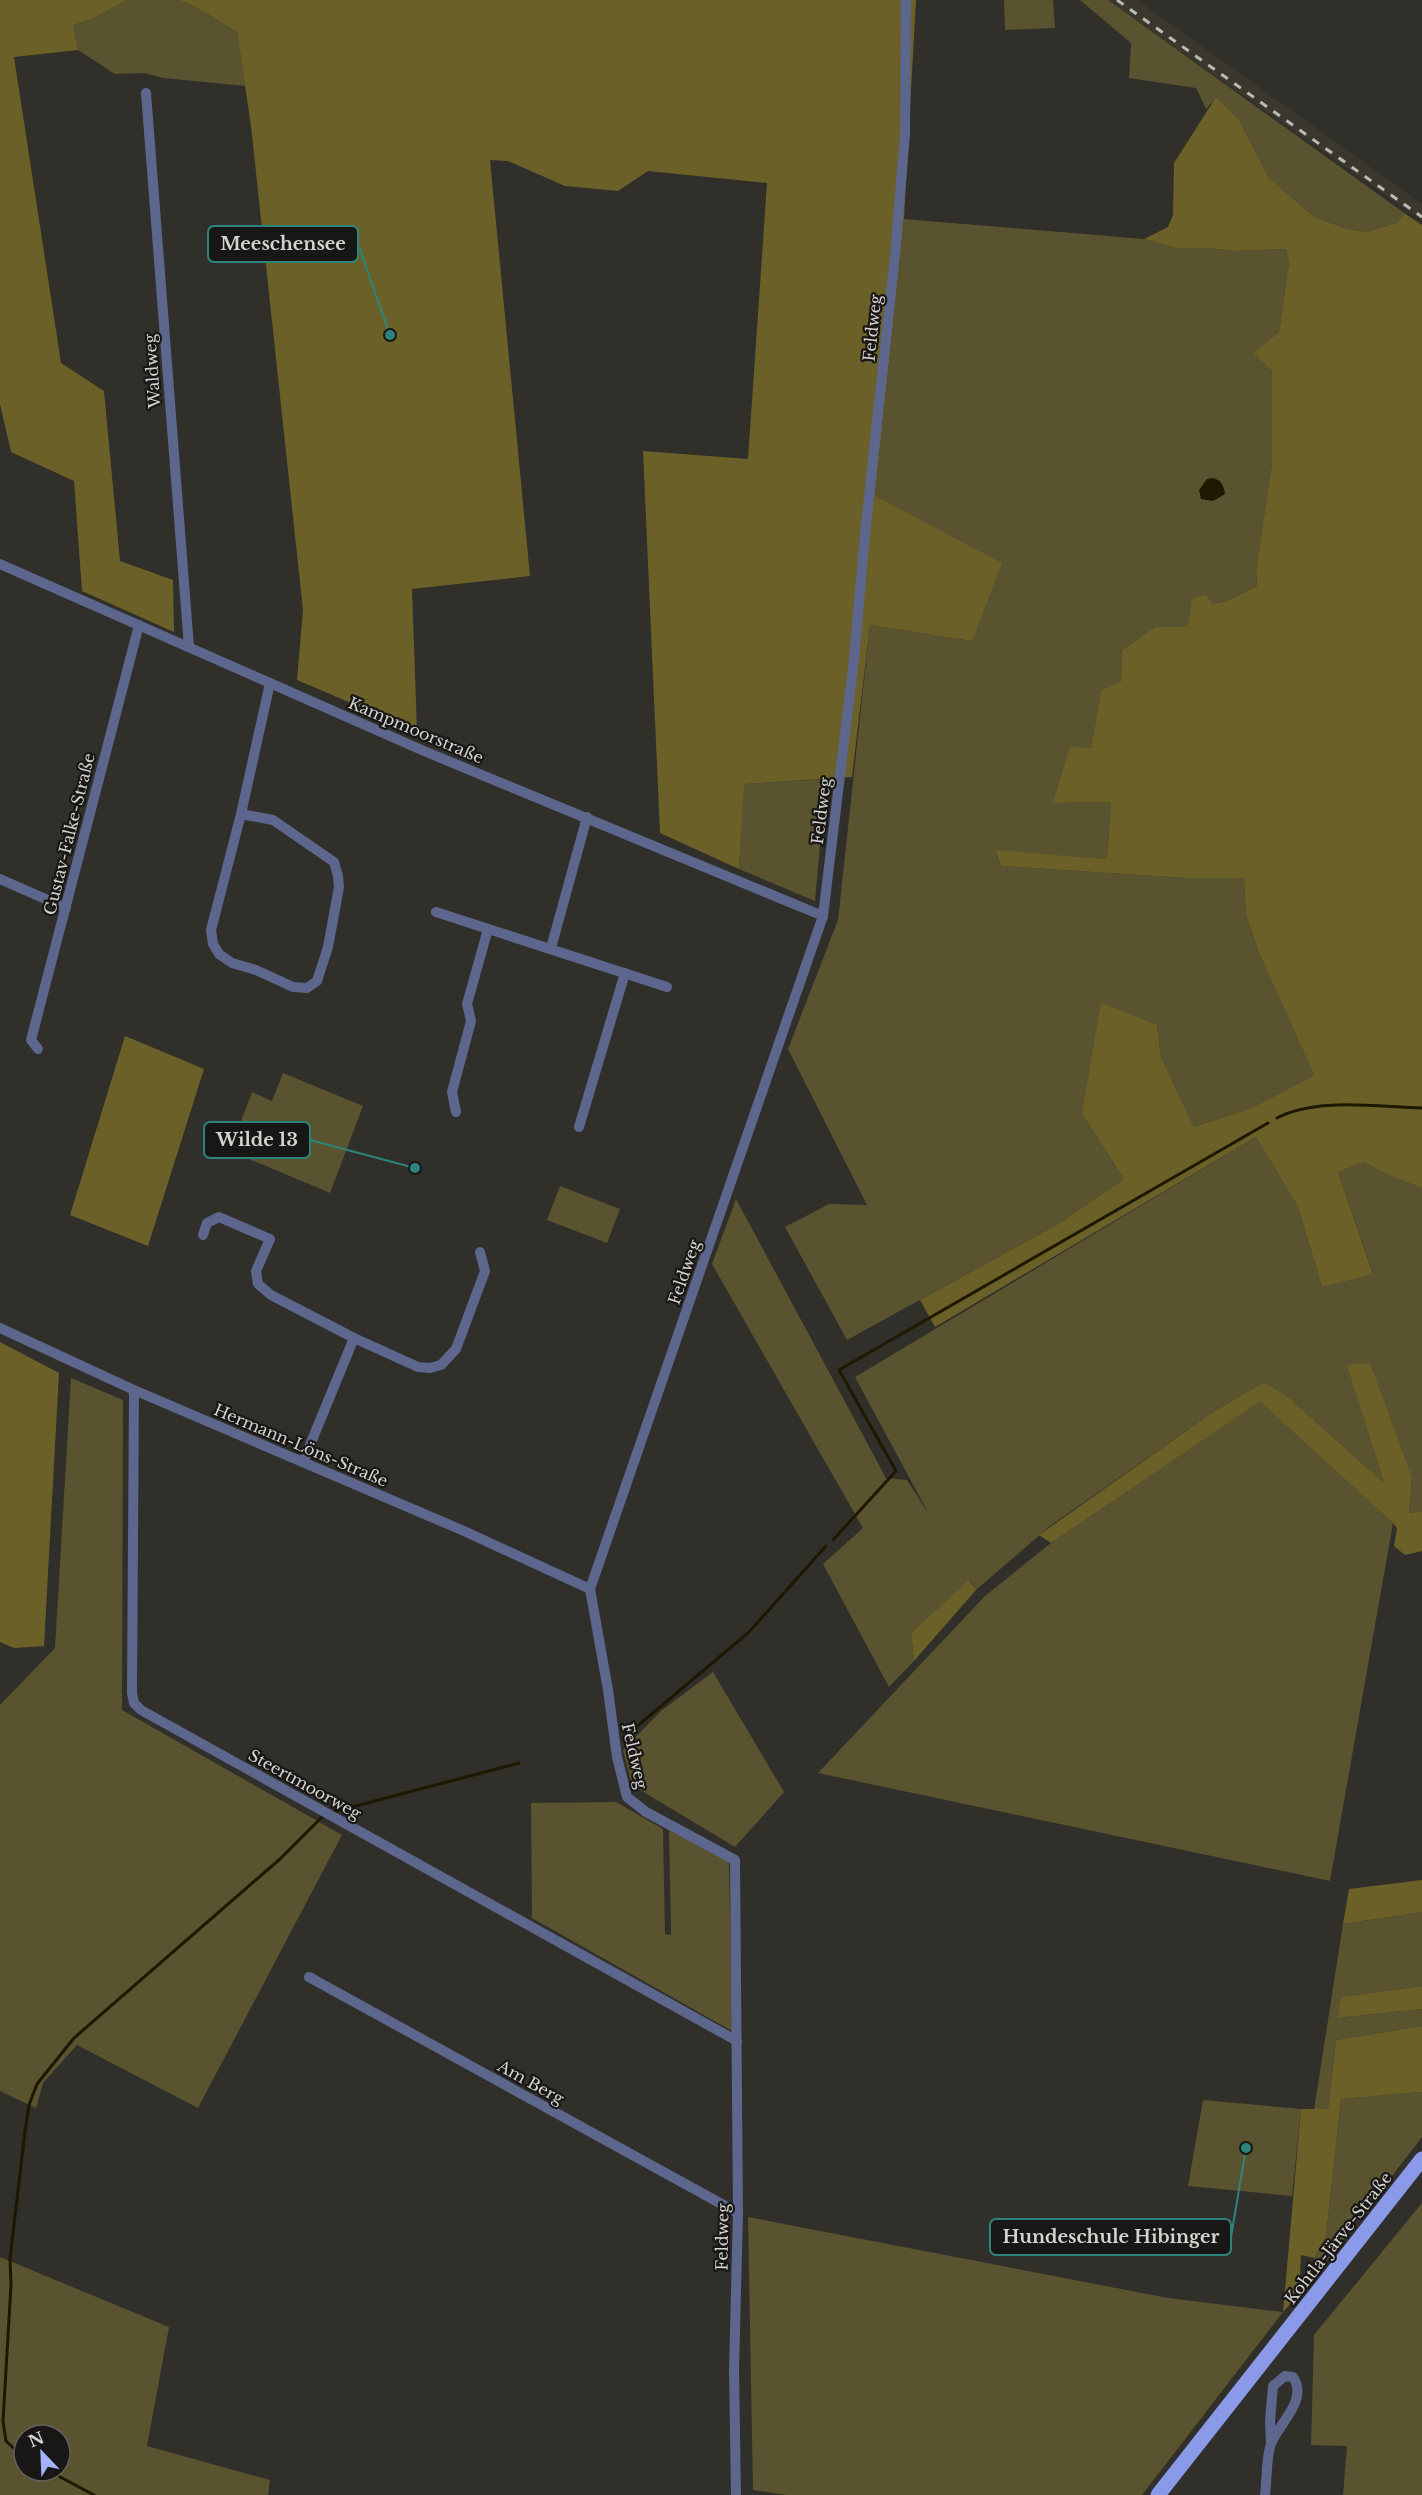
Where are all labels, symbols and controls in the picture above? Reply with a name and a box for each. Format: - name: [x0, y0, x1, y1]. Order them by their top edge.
- callout: Meeschensee: [208, 226, 358, 262]
- text: Meeschensee: [220, 233, 346, 255]
- street label: Feldweg: [859, 293, 886, 362]
- street label: Waldweg: [139, 333, 165, 410]
- street label: Kampmoorstraße: [345, 692, 487, 768]
- street label: Gustav-Falke-Straße: [39, 751, 99, 917]
- street label: Feldweg: [807, 776, 835, 846]
- callout: Wilde 13: [204, 1122, 310, 1158]
- text: Wilde 13: [215, 1129, 298, 1151]
- street label: Feldweg: [664, 1237, 705, 1307]
- street label: Hermann-Löns-Straße: [211, 1399, 391, 1491]
- street label: Feldweg: [618, 1721, 652, 1791]
- street label: Steertmoorweg: [245, 1745, 365, 1824]
- street label: Am Berg: [493, 2055, 568, 2109]
- street label: Kohtla-Järve-Straße: [1280, 2168, 1396, 2308]
- street label: Feldweg: [711, 2203, 733, 2271]
- callout: Hundeschule Hibinger: [990, 2219, 1231, 2255]
- text: Hundeschule Hibinger: [1003, 2226, 1220, 2248]
- north arrow: [12, 2423, 72, 2483]
- text: N: [25, 2427, 47, 2451]

